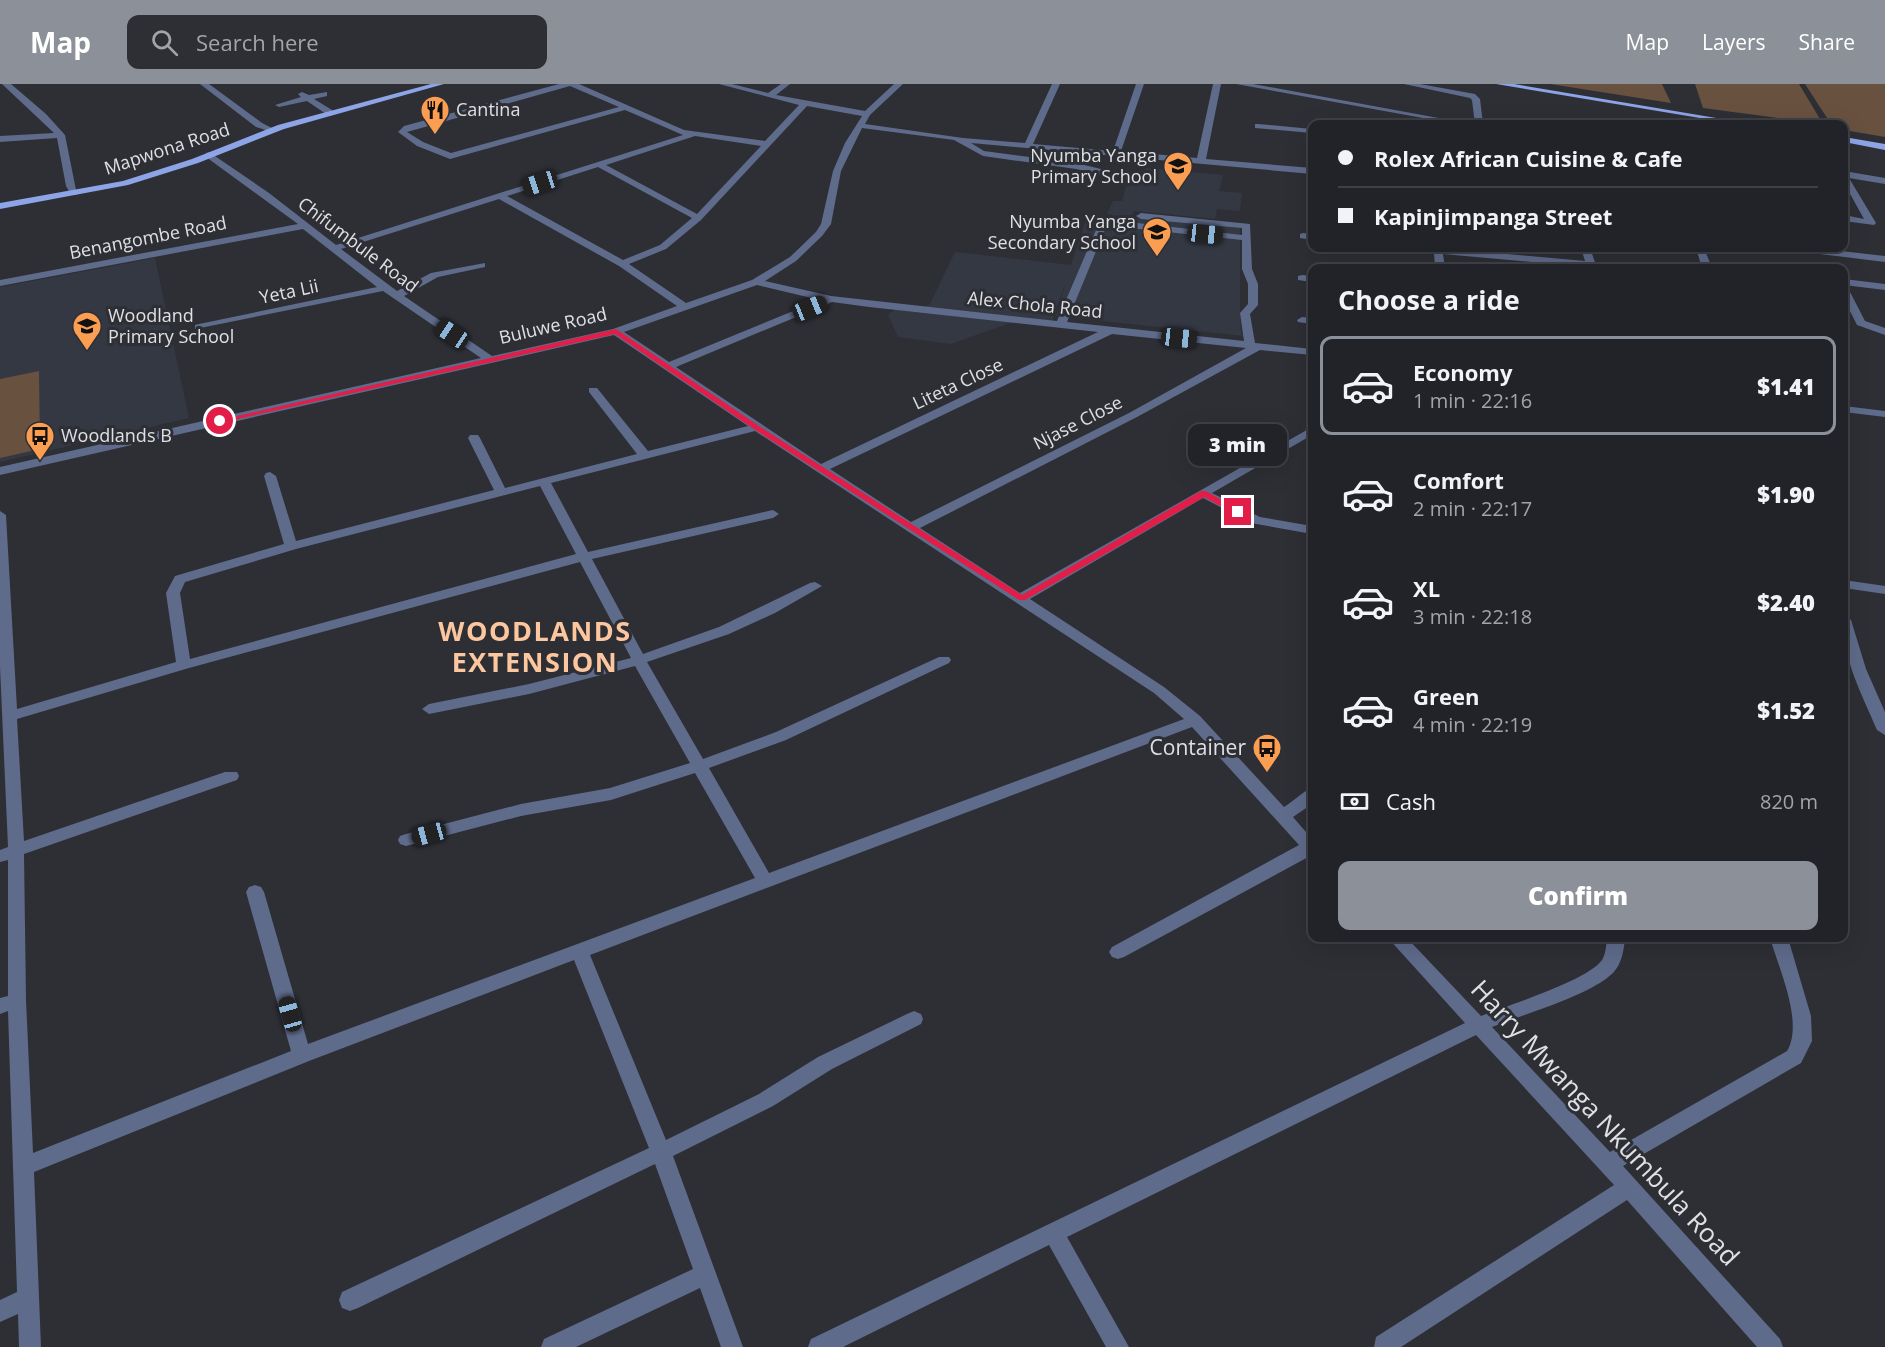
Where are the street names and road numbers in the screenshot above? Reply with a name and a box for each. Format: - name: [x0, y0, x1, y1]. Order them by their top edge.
- street label: Mapwona Road: [101, 116, 233, 180]
- street label: Chifumbule Road: [293, 191, 424, 297]
- street label: Benangombe Road: [67, 210, 229, 264]
- street label: Yeta Lii: [257, 273, 321, 309]
- street label: Alex Chola Road: [966, 285, 1104, 323]
- street label: Buluwe Road: [497, 301, 609, 349]
- street label: Liteta Close: [909, 352, 1007, 414]
- street label: Njase Close: [1029, 389, 1126, 455]
- street label: Harry Mwanga Nkumbula Road: [1463, 972, 1748, 1273]

